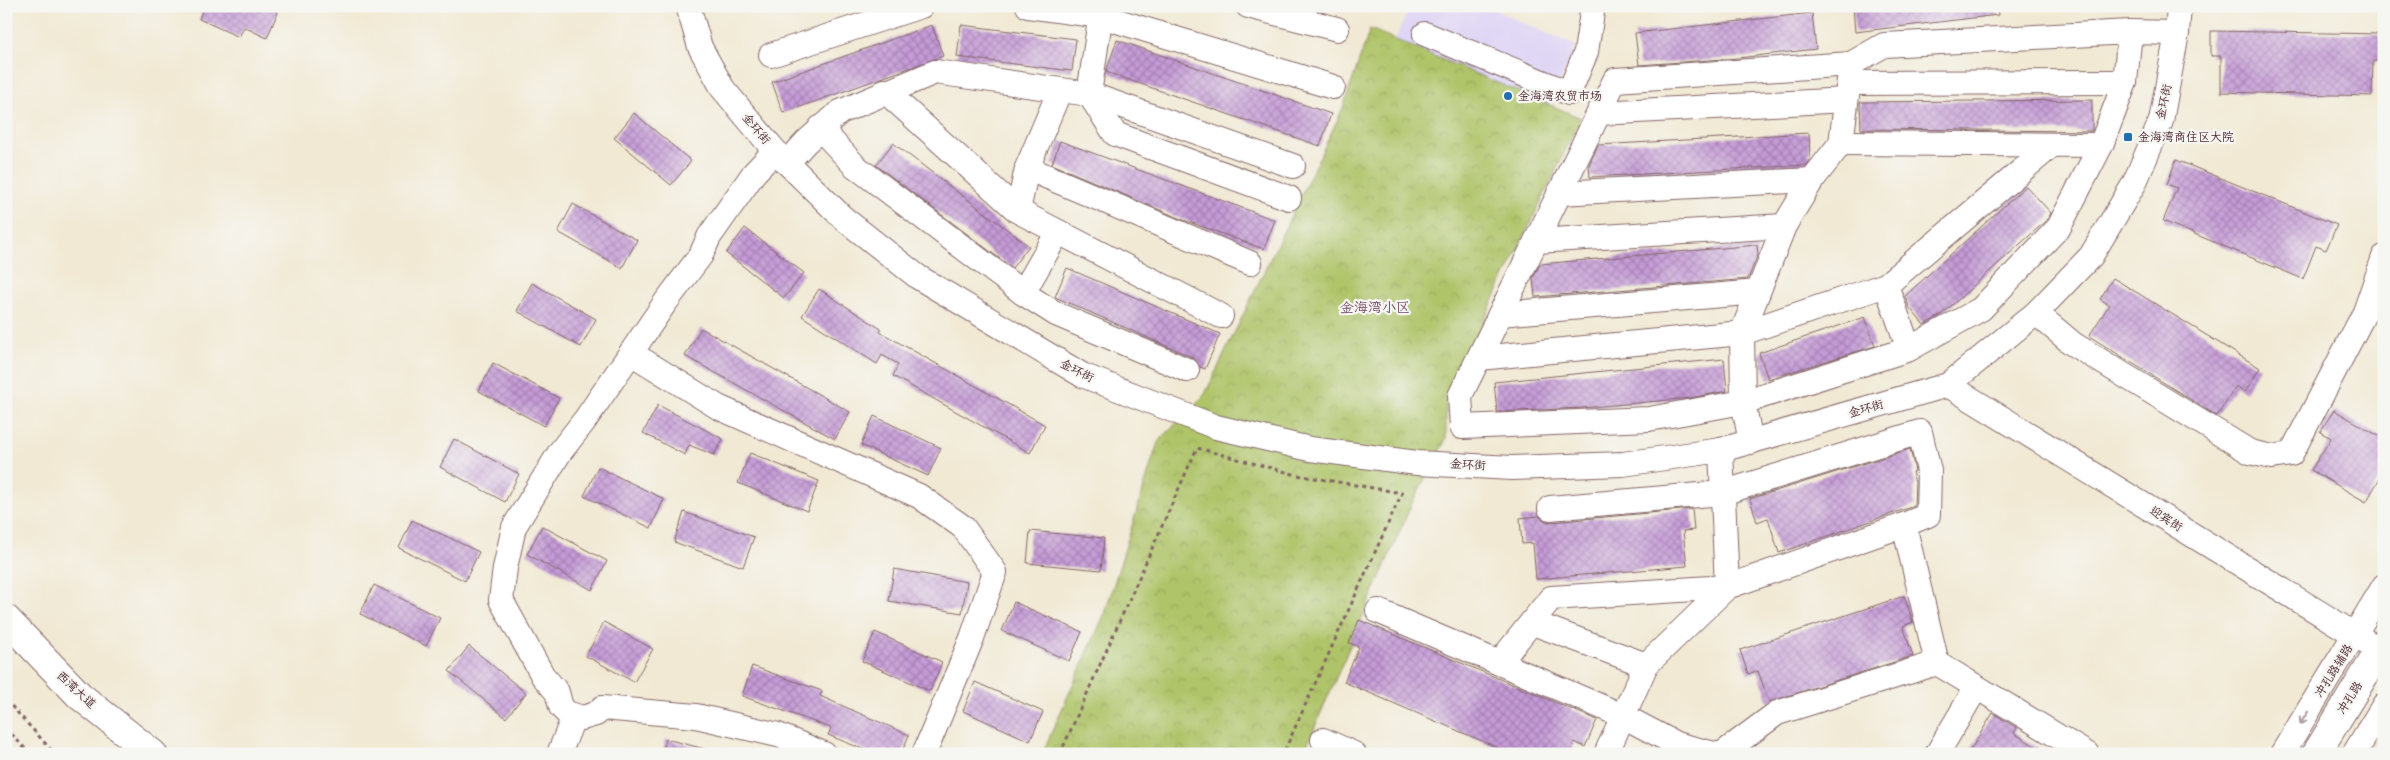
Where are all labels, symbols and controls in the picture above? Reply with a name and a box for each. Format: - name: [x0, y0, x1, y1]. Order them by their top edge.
- street label: 金环街: [2153, 83, 2175, 121]
- place label: 金海湾农贸市场: [1518, 89, 1602, 104]
- marker: 金海湾农贸市场: [1502, 90, 1514, 102]
- street label: 金环街: [739, 110, 773, 148]
- place label: 金海湾商住区大院: [2138, 130, 2234, 145]
- marker: 金海湾商住区大院: [2122, 131, 2134, 143]
- district label: 金海湾小区: [1340, 299, 1410, 316]
- street label: 金环街: [1058, 356, 1096, 386]
- street label: 金环街: [1847, 397, 1885, 421]
- street label: 金环街: [1450, 457, 1486, 473]
- street label: 迎宾街: [2147, 503, 2185, 535]
- street label: 冲孔路辅路: [2312, 642, 2356, 700]
- street label: 西湾大道: [53, 668, 99, 712]
- street label: 冲孔路: [2334, 679, 2366, 717]
- one-way arrow: [2299, 711, 2309, 725]

